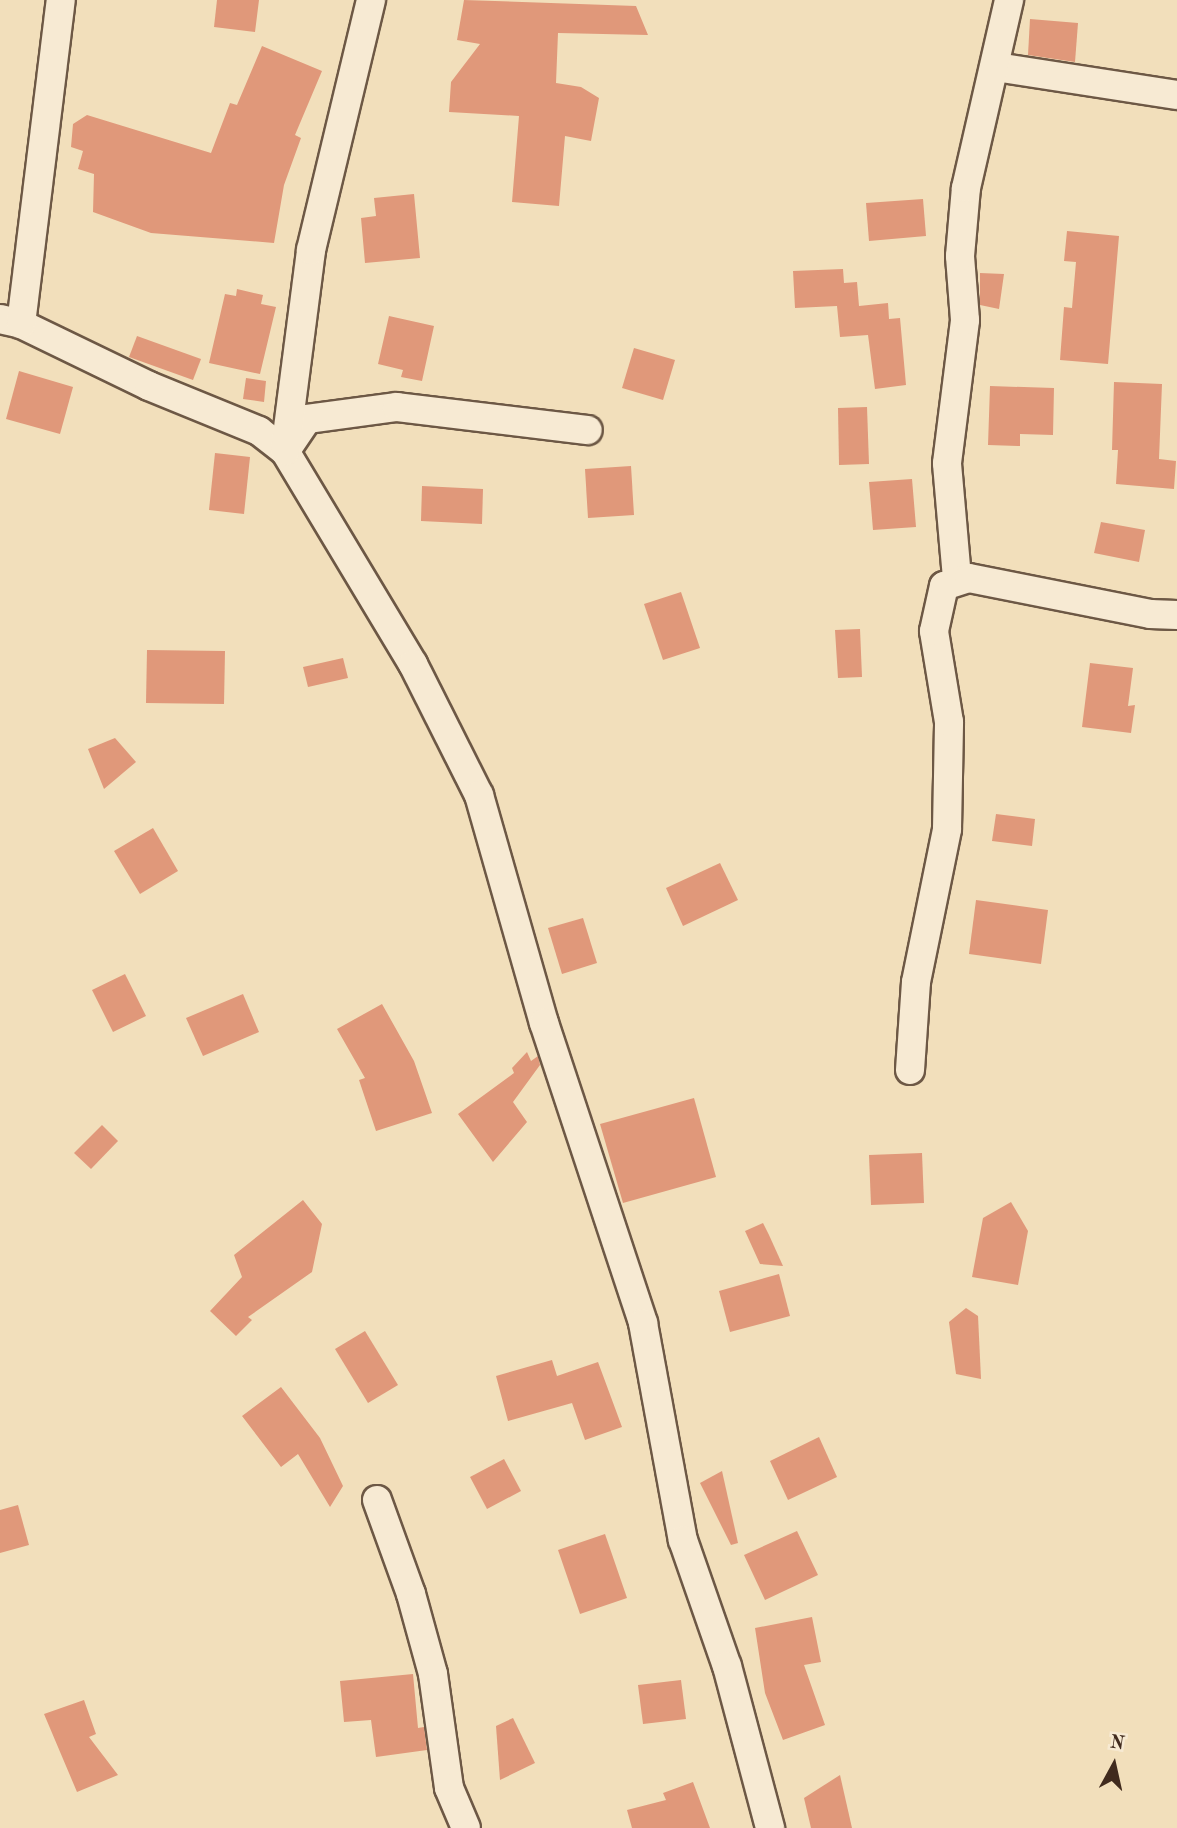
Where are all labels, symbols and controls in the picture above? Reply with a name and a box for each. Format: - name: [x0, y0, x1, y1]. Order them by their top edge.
- north arrow: [1079, 1730, 1149, 1800]
- text: N: [1108, 1733, 1126, 1754]

